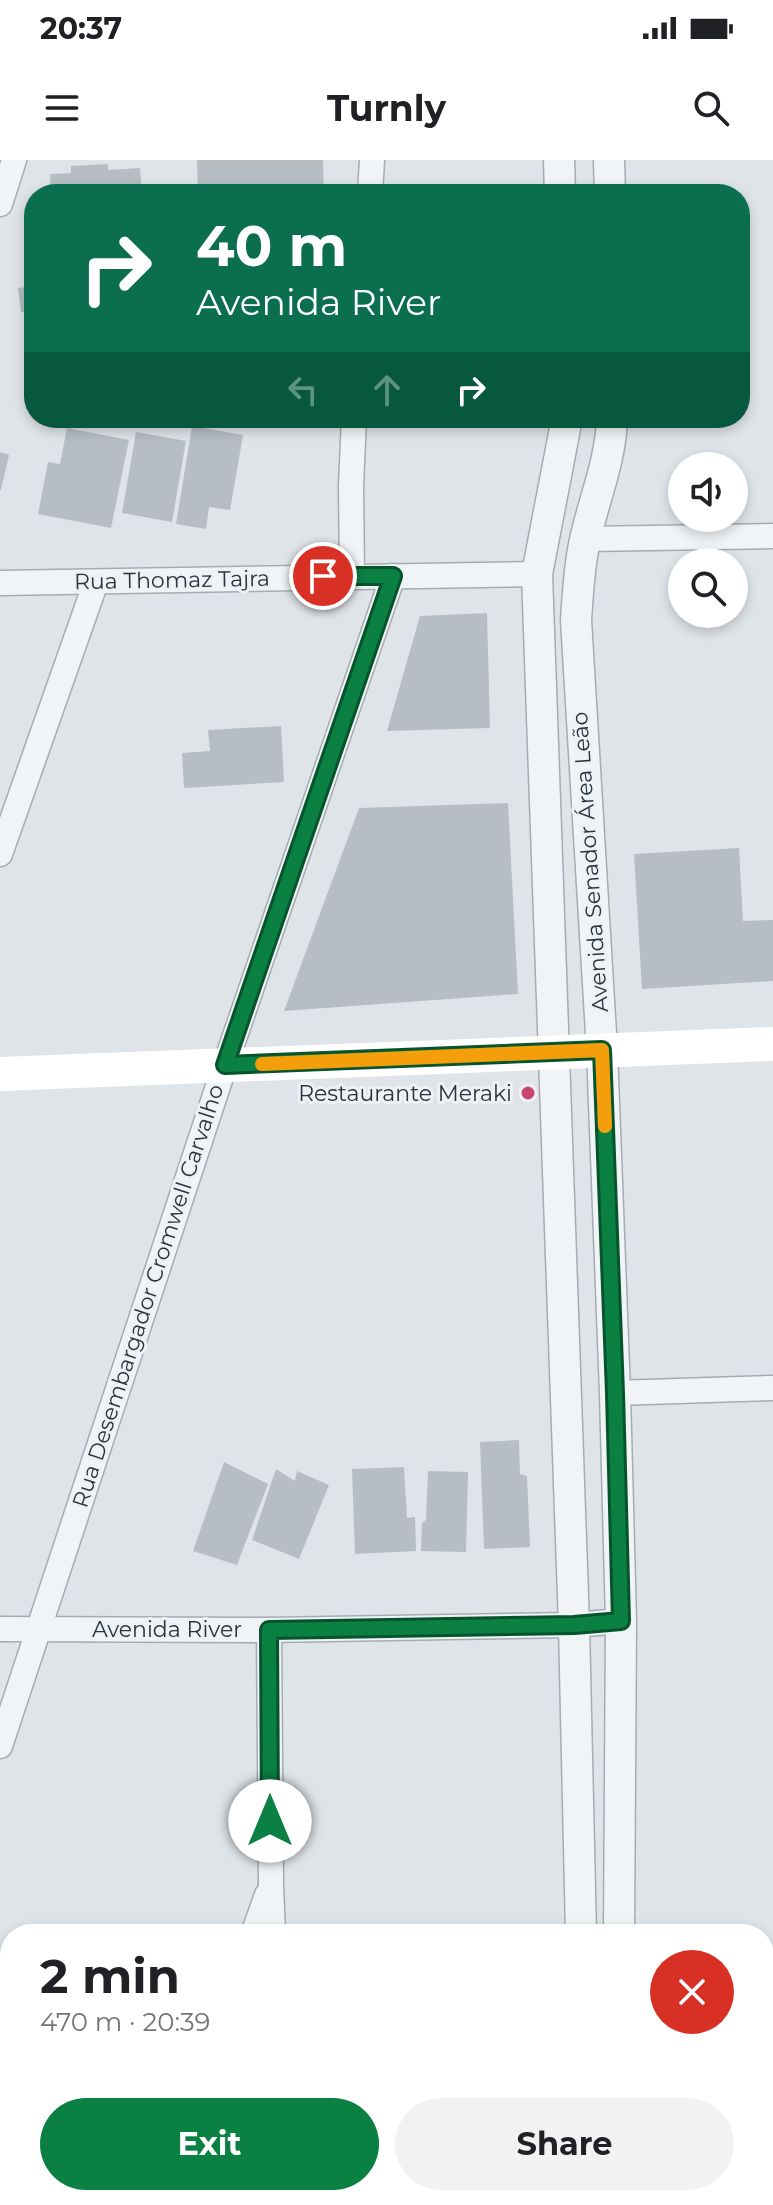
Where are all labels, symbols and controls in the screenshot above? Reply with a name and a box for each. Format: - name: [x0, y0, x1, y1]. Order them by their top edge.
- text: 20:37: [40, 10, 122, 47]
- icon: menu: [40, 86, 84, 130]
- text: Turnly: [327, 86, 446, 130]
- icon: search: [689, 86, 733, 130]
- text: 40 m: [196, 212, 347, 280]
- icon: right: [64, 216, 168, 320]
- text: Avenida River: [196, 280, 442, 324]
- icon: left: [281, 368, 325, 412]
- icon: ahead: [365, 368, 409, 412]
- icon: right: [449, 368, 493, 412]
- map controls: [668, 452, 748, 628]
- button: sound: [668, 452, 748, 532]
- pin: [289, 542, 357, 610]
- button: search: [668, 548, 748, 628]
- icon: arrive: [301, 554, 345, 598]
- street label: Rua Thomaz Tajra: [74, 565, 270, 595]
- street label: Avenida Senador Área Leão: [566, 711, 614, 1013]
- place label: Restaurante Meraki: [298, 1080, 512, 1107]
- street label: Rua Desembargador Cromwell Carvalho: [67, 1081, 229, 1511]
- marker: Restaurante Meraki: [519, 1084, 537, 1102]
- street label: Avenida River: [92, 1616, 242, 1643]
- position arrow: [228, 1779, 312, 1863]
- text: 2 min: [40, 1947, 180, 2005]
- button: close: [650, 1950, 734, 2034]
- text: 470 m · 20:39: [40, 2006, 210, 2038]
- button: Exit: [40, 2098, 379, 2190]
- button: Share: [395, 2098, 734, 2190]

